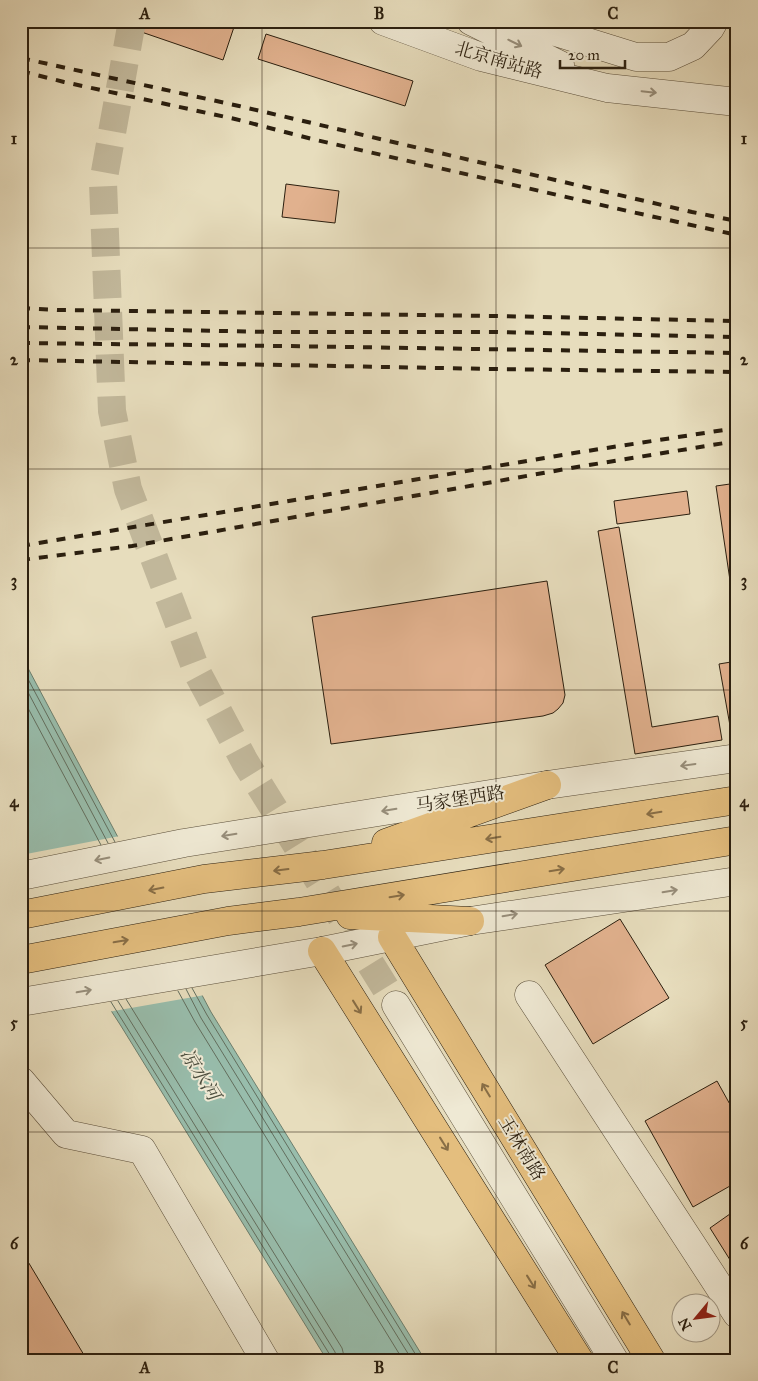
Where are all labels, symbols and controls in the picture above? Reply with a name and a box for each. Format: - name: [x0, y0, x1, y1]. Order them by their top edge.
- text: A: [139, 4, 151, 23]
- text: B: [374, 4, 384, 23]
- text: C: [608, 4, 619, 23]
- street label: 北京南站路: [453, 37, 545, 83]
- scale bar: [560, 38, 626, 70]
- one-way arrow: [507, 39, 522, 48]
- text: 20 m: [568, 46, 600, 64]
- one-way arrow: [640, 88, 656, 97]
- text: 1: [11, 129, 18, 148]
- text: 1: [741, 129, 748, 148]
- text: 2: [10, 350, 19, 369]
- text: 2: [740, 350, 749, 369]
- text: 3: [11, 571, 17, 591]
- text: 3: [741, 571, 747, 591]
- one-way arrow: [681, 760, 697, 770]
- street label: 马家堡西路: [414, 781, 506, 817]
- text: 4: [10, 792, 20, 812]
- text: 4: [740, 792, 750, 812]
- one-way arrow: [382, 805, 398, 815]
- one-way arrow: [646, 809, 662, 819]
- one-way arrow: [221, 831, 237, 841]
- one-way arrow: [486, 834, 502, 844]
- one-way arrow: [94, 855, 110, 865]
- one-way arrow: [549, 864, 565, 874]
- one-way arrow: [273, 865, 289, 875]
- one-way arrow: [149, 884, 165, 894]
- one-way arrow: [662, 886, 678, 896]
- one-way arrow: [389, 891, 405, 901]
- one-way arrow: [501, 910, 517, 920]
- one-way arrow: [112, 936, 128, 946]
- one-way arrow: [342, 940, 358, 950]
- one-way arrow: [76, 986, 92, 996]
- one-way arrow: [352, 1000, 363, 1014]
- text: 5: [10, 1013, 18, 1032]
- text: 5: [740, 1013, 748, 1032]
- water label: 凉水河: [176, 1044, 227, 1107]
- one-way arrow: [481, 1083, 492, 1097]
- street label: 玉林南路: [494, 1111, 550, 1185]
- one-way arrow: [439, 1137, 449, 1151]
- text: 6: [10, 1234, 19, 1253]
- text: 6: [740, 1234, 749, 1253]
- one-way arrow: [526, 1274, 536, 1288]
- north arrow: [670, 1294, 720, 1344]
- one-way arrow: [620, 1312, 630, 1326]
- text: N: [675, 1315, 695, 1333]
- text: A: [139, 1358, 151, 1377]
- text: B: [374, 1358, 384, 1377]
- text: C: [608, 1358, 619, 1377]

